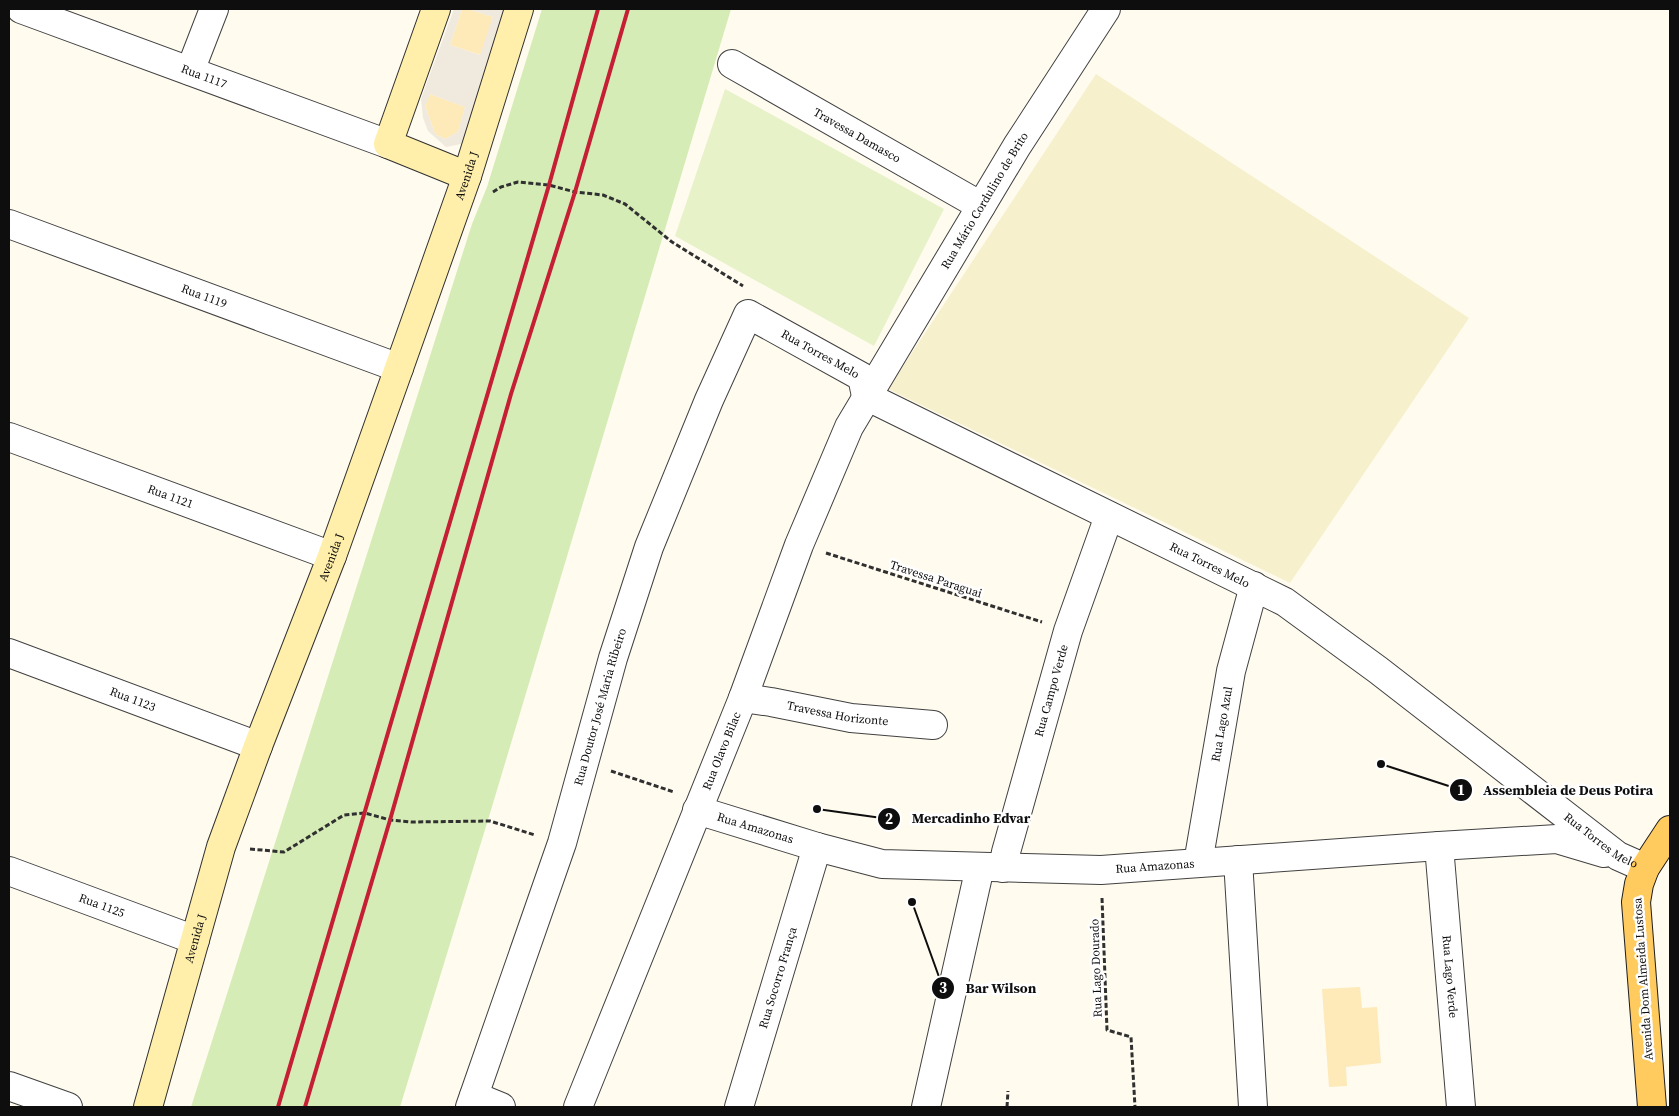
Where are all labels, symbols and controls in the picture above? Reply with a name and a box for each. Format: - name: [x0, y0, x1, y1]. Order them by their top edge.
- street label: Rua 1117: [179, 61, 229, 92]
- street label: Travessa Damasco: [810, 104, 904, 167]
- street label: Rua Mário Cordulino de Brito: [937, 129, 1032, 272]
- street label: Avenida J: [451, 149, 482, 202]
- street label: Rua 1119: [179, 280, 229, 312]
- street label: Rua Torres Melo: [778, 326, 863, 382]
- street label: Rua 1121: [145, 481, 196, 512]
- street label: Avenida J: [315, 531, 348, 584]
- street label: Rua Torres Melo: [1167, 539, 1253, 592]
- street label: Travessa Paraguai: [888, 557, 984, 602]
- street label: Rua Doutor José Maria Ribeiro: [570, 626, 630, 787]
- street label: Rua Campo Verde: [1031, 643, 1072, 738]
- street label: Rua 1123: [108, 683, 158, 715]
- street label: Rua Lago Azul: [1208, 685, 1236, 763]
- street label: Travessa Horizonte: [785, 697, 889, 729]
- street label: Rua Olavo Bilac: [699, 709, 745, 792]
- callout: Assembleia de Deus Potira: [1448, 775, 1664, 804]
- text: 1: [1457, 779, 1465, 800]
- text: Assembleia de Deus Potira: [1483, 780, 1654, 800]
- callout: Mercadinho Edvar: [876, 804, 1040, 833]
- text: 2: [885, 808, 893, 829]
- text: Mercadinho Edvar: [912, 808, 1031, 828]
- street label: Rua Amazonas: [715, 809, 795, 847]
- street label: Rua Torres Melo: [1561, 809, 1641, 872]
- street label: Rua Amazonas: [1115, 855, 1195, 877]
- street label: Rua 1125: [77, 890, 127, 921]
- street label: Avenida Dom Almeida Lustosa: [1629, 896, 1657, 1061]
- street label: Avenida J: [181, 912, 210, 965]
- street label: Rua Lago Dourado: [1086, 918, 1106, 1018]
- street label: Rua Socorro França: [755, 924, 801, 1030]
- street label: Rua Lago Verde: [1439, 934, 1461, 1019]
- callout: Bar Wilson: [930, 974, 1046, 1003]
- text: 3: [939, 977, 947, 998]
- text: Bar Wilson: [966, 978, 1037, 998]

